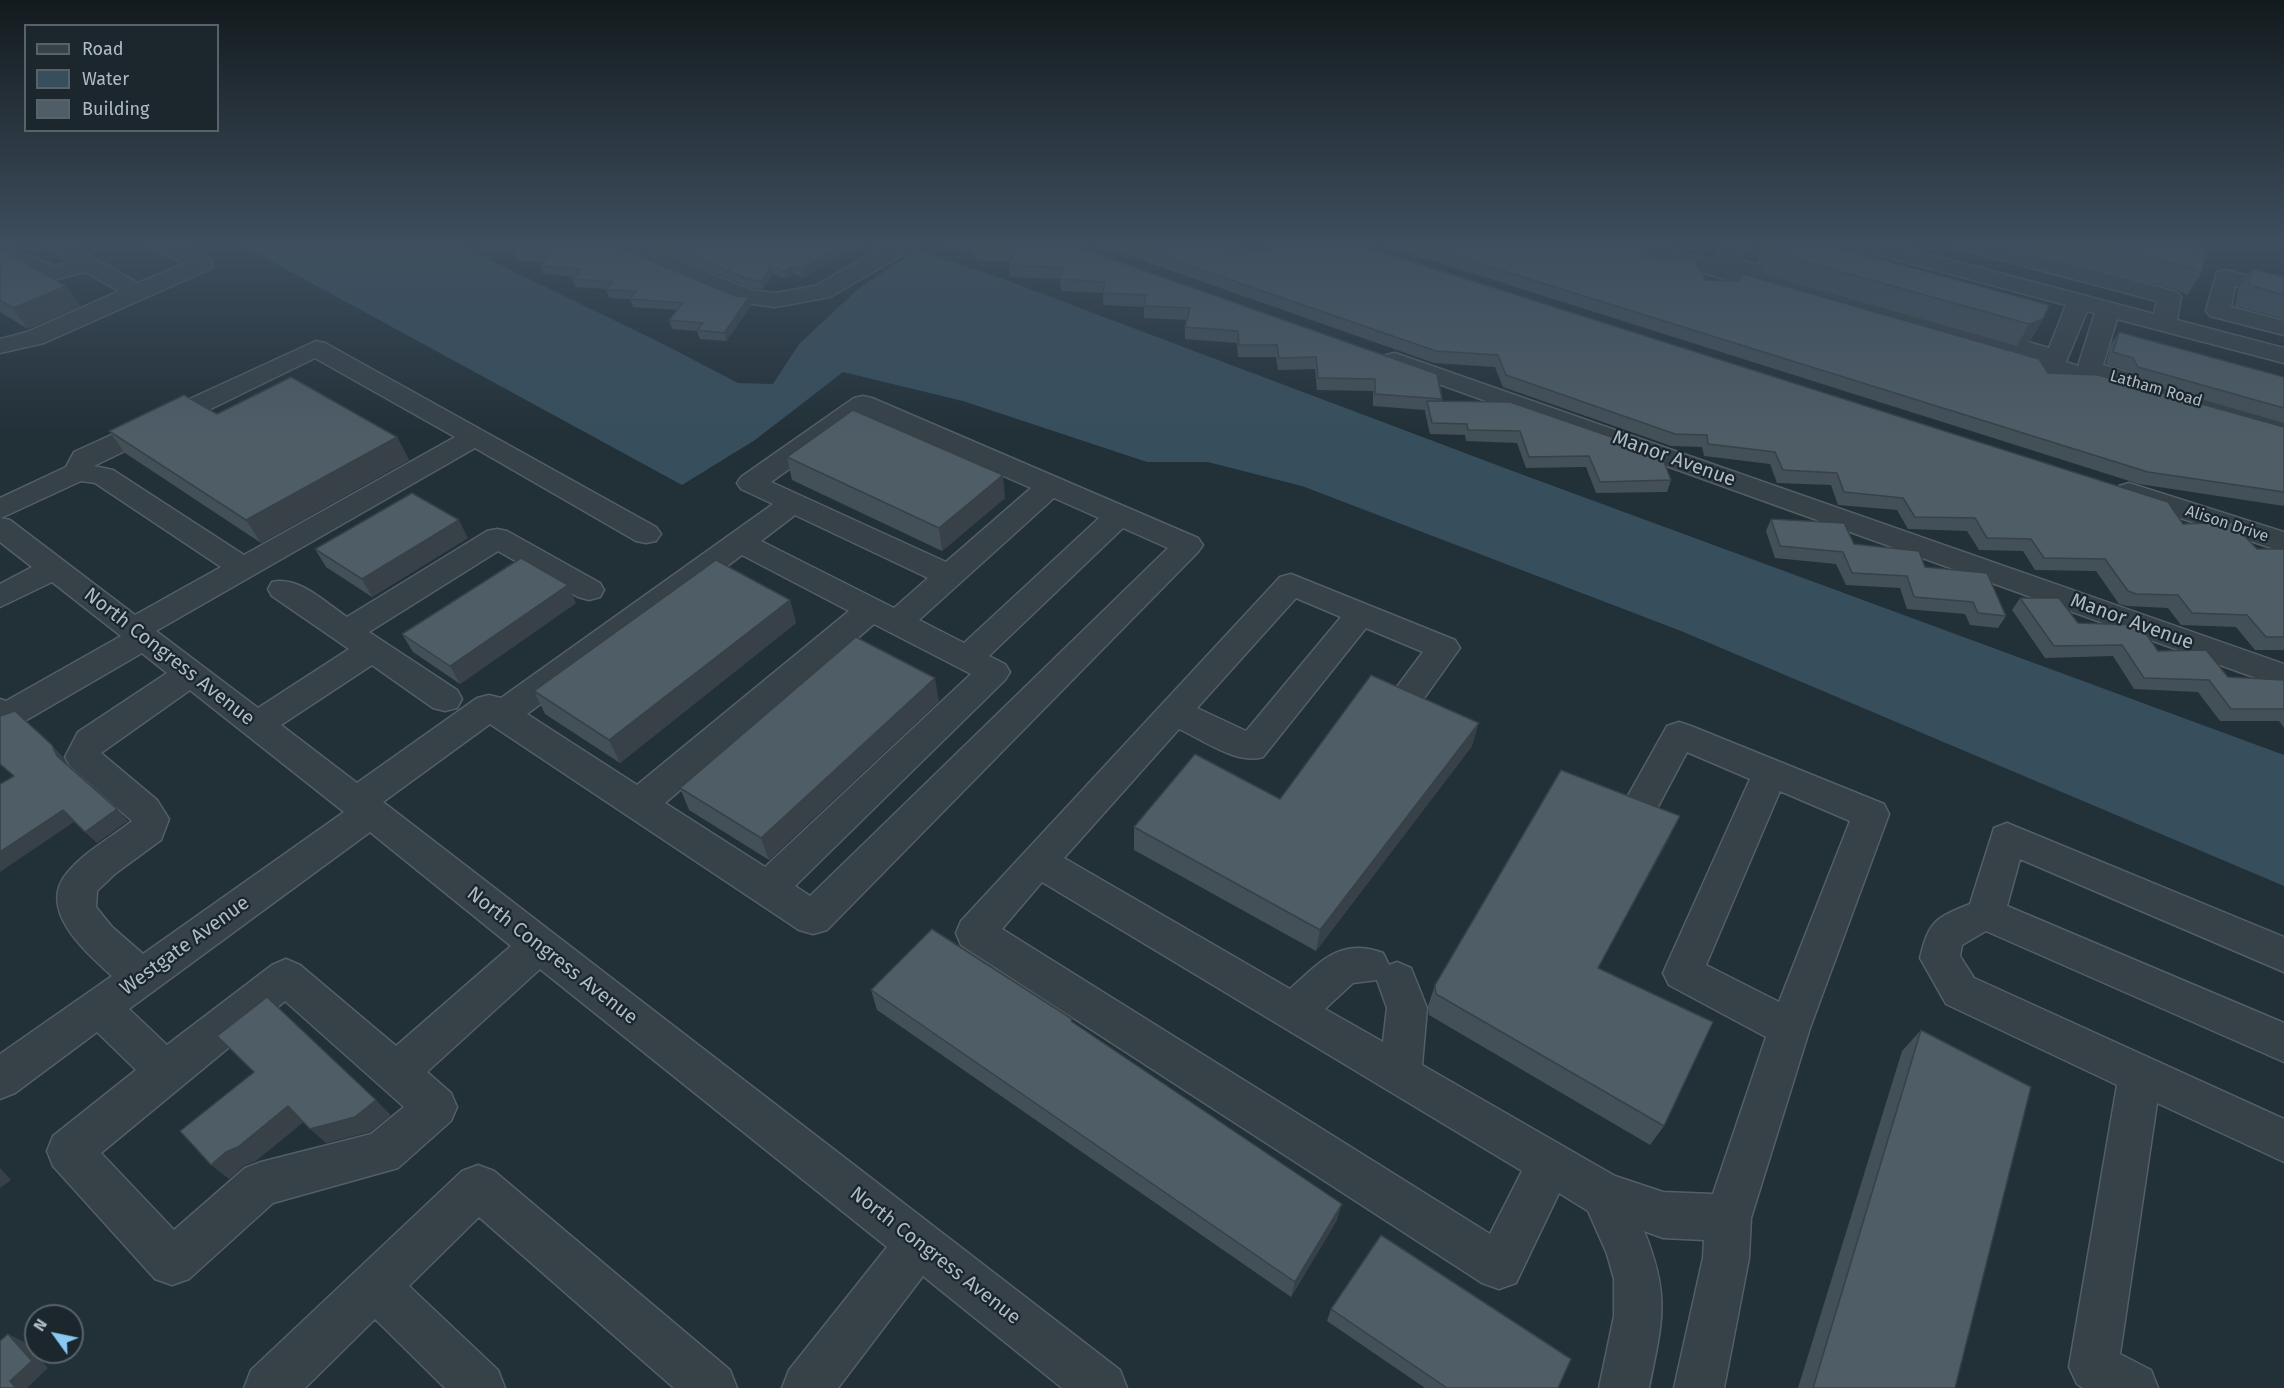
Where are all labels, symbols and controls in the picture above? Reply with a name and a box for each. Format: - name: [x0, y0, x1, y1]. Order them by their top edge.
- legend: [24, 24, 219, 132]
- text: Road: [82, 38, 124, 60]
- text: Water: [82, 68, 129, 90]
- text: Building: [82, 98, 149, 120]
- street label: Latham Road: [2108, 367, 2204, 411]
- street label: Manor Avenue: [1609, 426, 1739, 492]
- street label: Alison Drive: [2183, 502, 2271, 546]
- street label: North Congress Avenue: [79, 583, 259, 731]
- street label: Manor Avenue: [2067, 589, 2197, 655]
- street label: North Congress Avenue: [462, 882, 642, 1030]
- street label: Westgate Avenue: [116, 891, 254, 1001]
- street label: North Congress Avenue: [845, 1182, 1025, 1330]
- north arrow: [24, 1304, 84, 1364]
- text: N: [29, 1315, 51, 1335]

